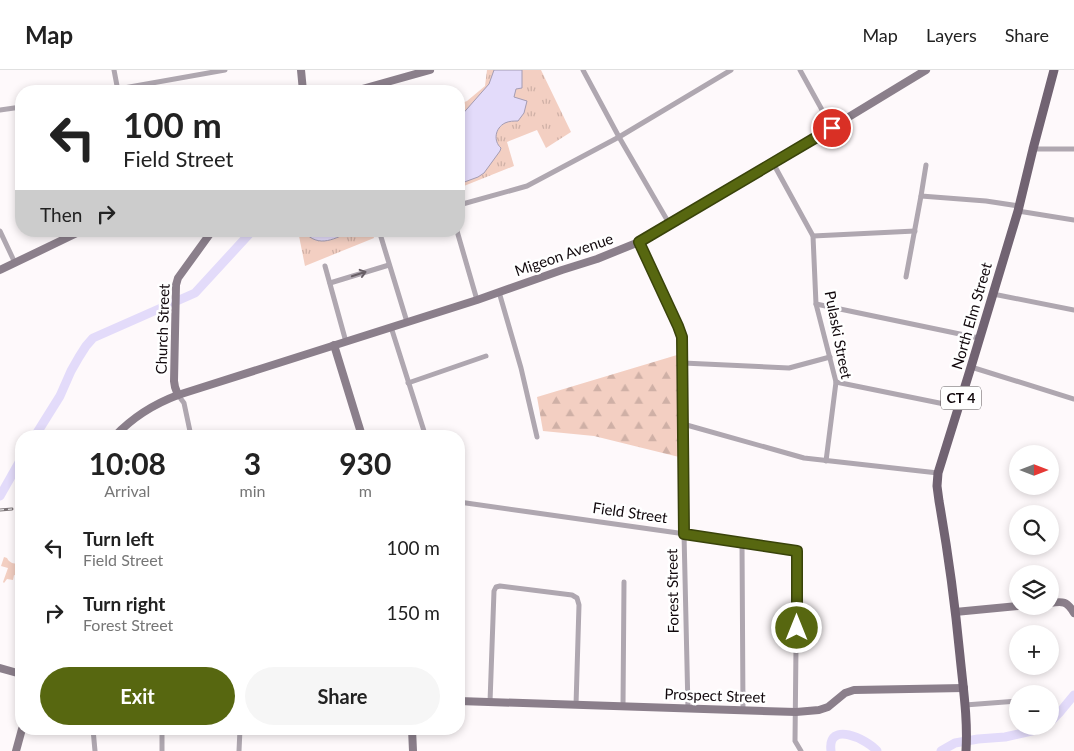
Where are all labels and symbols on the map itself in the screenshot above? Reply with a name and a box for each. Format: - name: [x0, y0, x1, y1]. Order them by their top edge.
- pin: [811, 107, 853, 149]
- street label: Migeon Avenue: [512, 229, 615, 279]
- street label: North Elm Street: [947, 260, 995, 371]
- one-way arrow: [351, 269, 367, 278]
- street label: Church Street: [151, 283, 173, 375]
- street label: Pulaski Street: [822, 289, 856, 381]
- road number: CT 4: [941, 386, 981, 409]
- north arrow: [1009, 445, 1059, 495]
- street label: Field Street: [592, 498, 669, 526]
- street label: Forest Street: [662, 548, 682, 633]
- position arrow: [770, 601, 822, 653]
- street label: Prospect Street: [664, 684, 767, 706]

